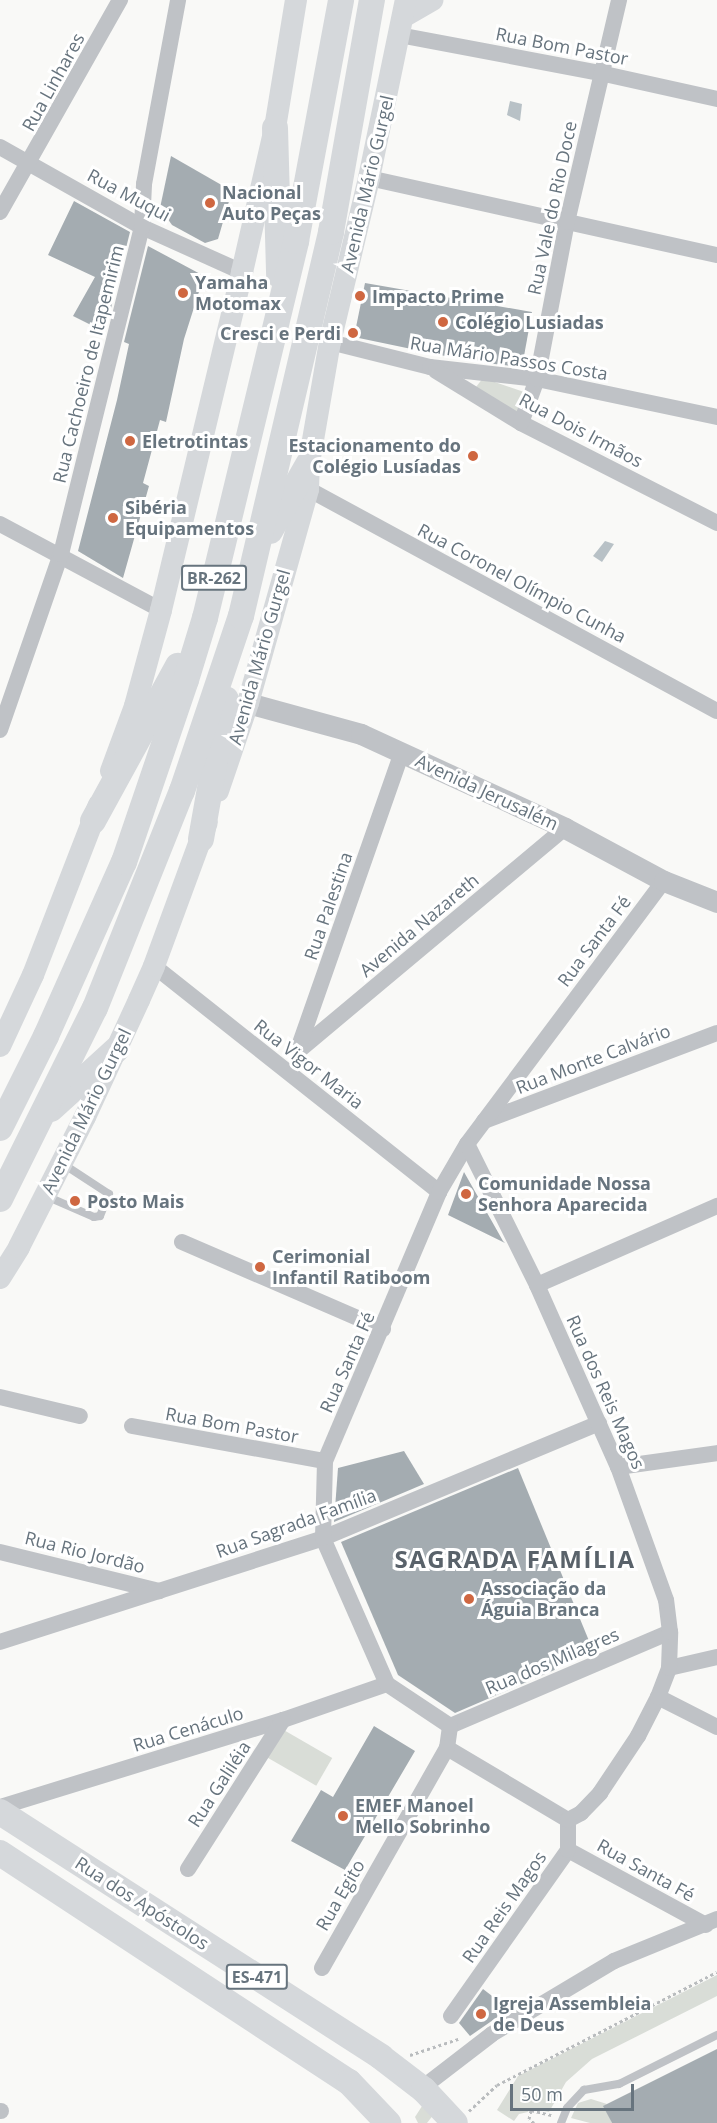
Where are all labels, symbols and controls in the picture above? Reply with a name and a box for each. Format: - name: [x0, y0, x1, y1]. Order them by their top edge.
- street label: Rua Bom Pastor: [494, 23, 630, 69]
- street label: Rua Linhares: [17, 29, 89, 135]
- street label: Avenida Mário Gurgel: [336, 93, 398, 275]
- street label: Rua Vale do Rio Doce: [523, 119, 581, 297]
- street label: Rua Muqui: [84, 164, 174, 226]
- place label: Nacional Auto Peças: [222, 182, 321, 224]
- marker: Nacional Auto Peças: [203, 196, 217, 210]
- street label: Rua Cachoeiro de Itapemirim: [48, 243, 128, 485]
- place label: Yamaha Motomax: [195, 272, 281, 314]
- place label: Impacto Prime: [372, 285, 504, 307]
- marker: Yamaha Motomax: [176, 286, 190, 300]
- marker: Impacto Prime: [353, 289, 367, 303]
- place label: Colégio Lusiadas: [455, 311, 604, 333]
- marker: Colégio Lusiadas: [436, 315, 450, 329]
- place label: Cresci e Perdi: [220, 322, 341, 344]
- marker: Cresci e Perdi: [346, 326, 360, 340]
- street label: Rua Mário Passos Costa: [409, 332, 609, 384]
- street label: Rua Dois Irmãos: [515, 388, 647, 472]
- place label: Eletrotintas: [142, 430, 248, 452]
- marker: Eletrotintas: [123, 434, 137, 448]
- place label: Estacionamento do Colégio Lusíadas: [288, 435, 461, 478]
- marker: Estacionamento do Colégio Lusíadas: [466, 449, 480, 463]
- place label: Sibéria Equipamentos: [125, 497, 254, 540]
- marker: Sibéria Equipamentos: [106, 511, 120, 525]
- street label: Rua Coronel Olímpio Cunha: [414, 519, 630, 647]
- road number: BR-262: [181, 565, 247, 591]
- street label: Avenida Mário Gurgel: [224, 567, 294, 747]
- street label: Avenida Jerusalém: [412, 749, 562, 835]
- street label: Rua Palestina: [299, 849, 357, 963]
- street label: Avenida Nazareth: [355, 869, 483, 981]
- street label: Rua Santa Fé: [553, 891, 635, 991]
- street label: Rua Vigor Maria: [250, 1015, 368, 1113]
- street label: Rua Monte Calvário: [513, 1020, 673, 1098]
- street label: Avenida Mário Gurgel: [37, 1025, 135, 1197]
- place label: Comunidade Nossa Senhora Aparecida: [478, 1173, 651, 1216]
- marker: Comunidade Nossa Senhora Aparecida: [459, 1187, 473, 1201]
- place label: Posto Mais: [87, 1190, 184, 1212]
- marker: Posto Mais: [68, 1194, 82, 1208]
- place label: Cerimonial Infantil Ratiboom: [272, 1246, 430, 1288]
- marker: Cerimonial Infantil Ratiboom: [253, 1260, 267, 1274]
- street label: Rua Santa Fé: [315, 1308, 379, 1416]
- street label: Rua dos Reis Magos: [562, 1312, 650, 1472]
- street label: Rua Bom Pastor: [164, 1403, 300, 1447]
- street label: Rua Sagrada Família: [213, 1484, 379, 1562]
- street label: Rua Rio Jordão: [23, 1527, 147, 1577]
- district label: SAGRADA FAMÍLIA: [395, 1545, 635, 1573]
- place label: Associação da Águia Branca: [481, 1578, 606, 1620]
- marker: Associação da Águia Branca: [462, 1592, 476, 1606]
- street label: Rua dos Milagres: [482, 1623, 622, 1699]
- street label: Rua Cenáculo: [130, 1702, 246, 1756]
- street label: Rua Galiléia: [183, 1737, 255, 1831]
- place label: EMEF Manoel Mello Sobrinho: [355, 1795, 490, 1838]
- marker: EMEF Manoel Mello Sobrinho: [336, 1809, 350, 1823]
- street label: Rua Santa Fé: [593, 1834, 699, 1906]
- street label: Rua Reis Magos: [458, 1847, 550, 1967]
- street label: Rua dos Apóstolos: [71, 1852, 213, 1954]
- street label: Rua Egito: [311, 1856, 369, 1934]
- road number: ES-471: [226, 1964, 288, 1990]
- place label: Igreja Assembleia de Deus: [493, 1993, 651, 2036]
- marker: Igreja Assembleia de Deus: [474, 2007, 488, 2021]
- scale bar: [513, 2072, 638, 2110]
- text: 50 m: [521, 2082, 563, 2106]

